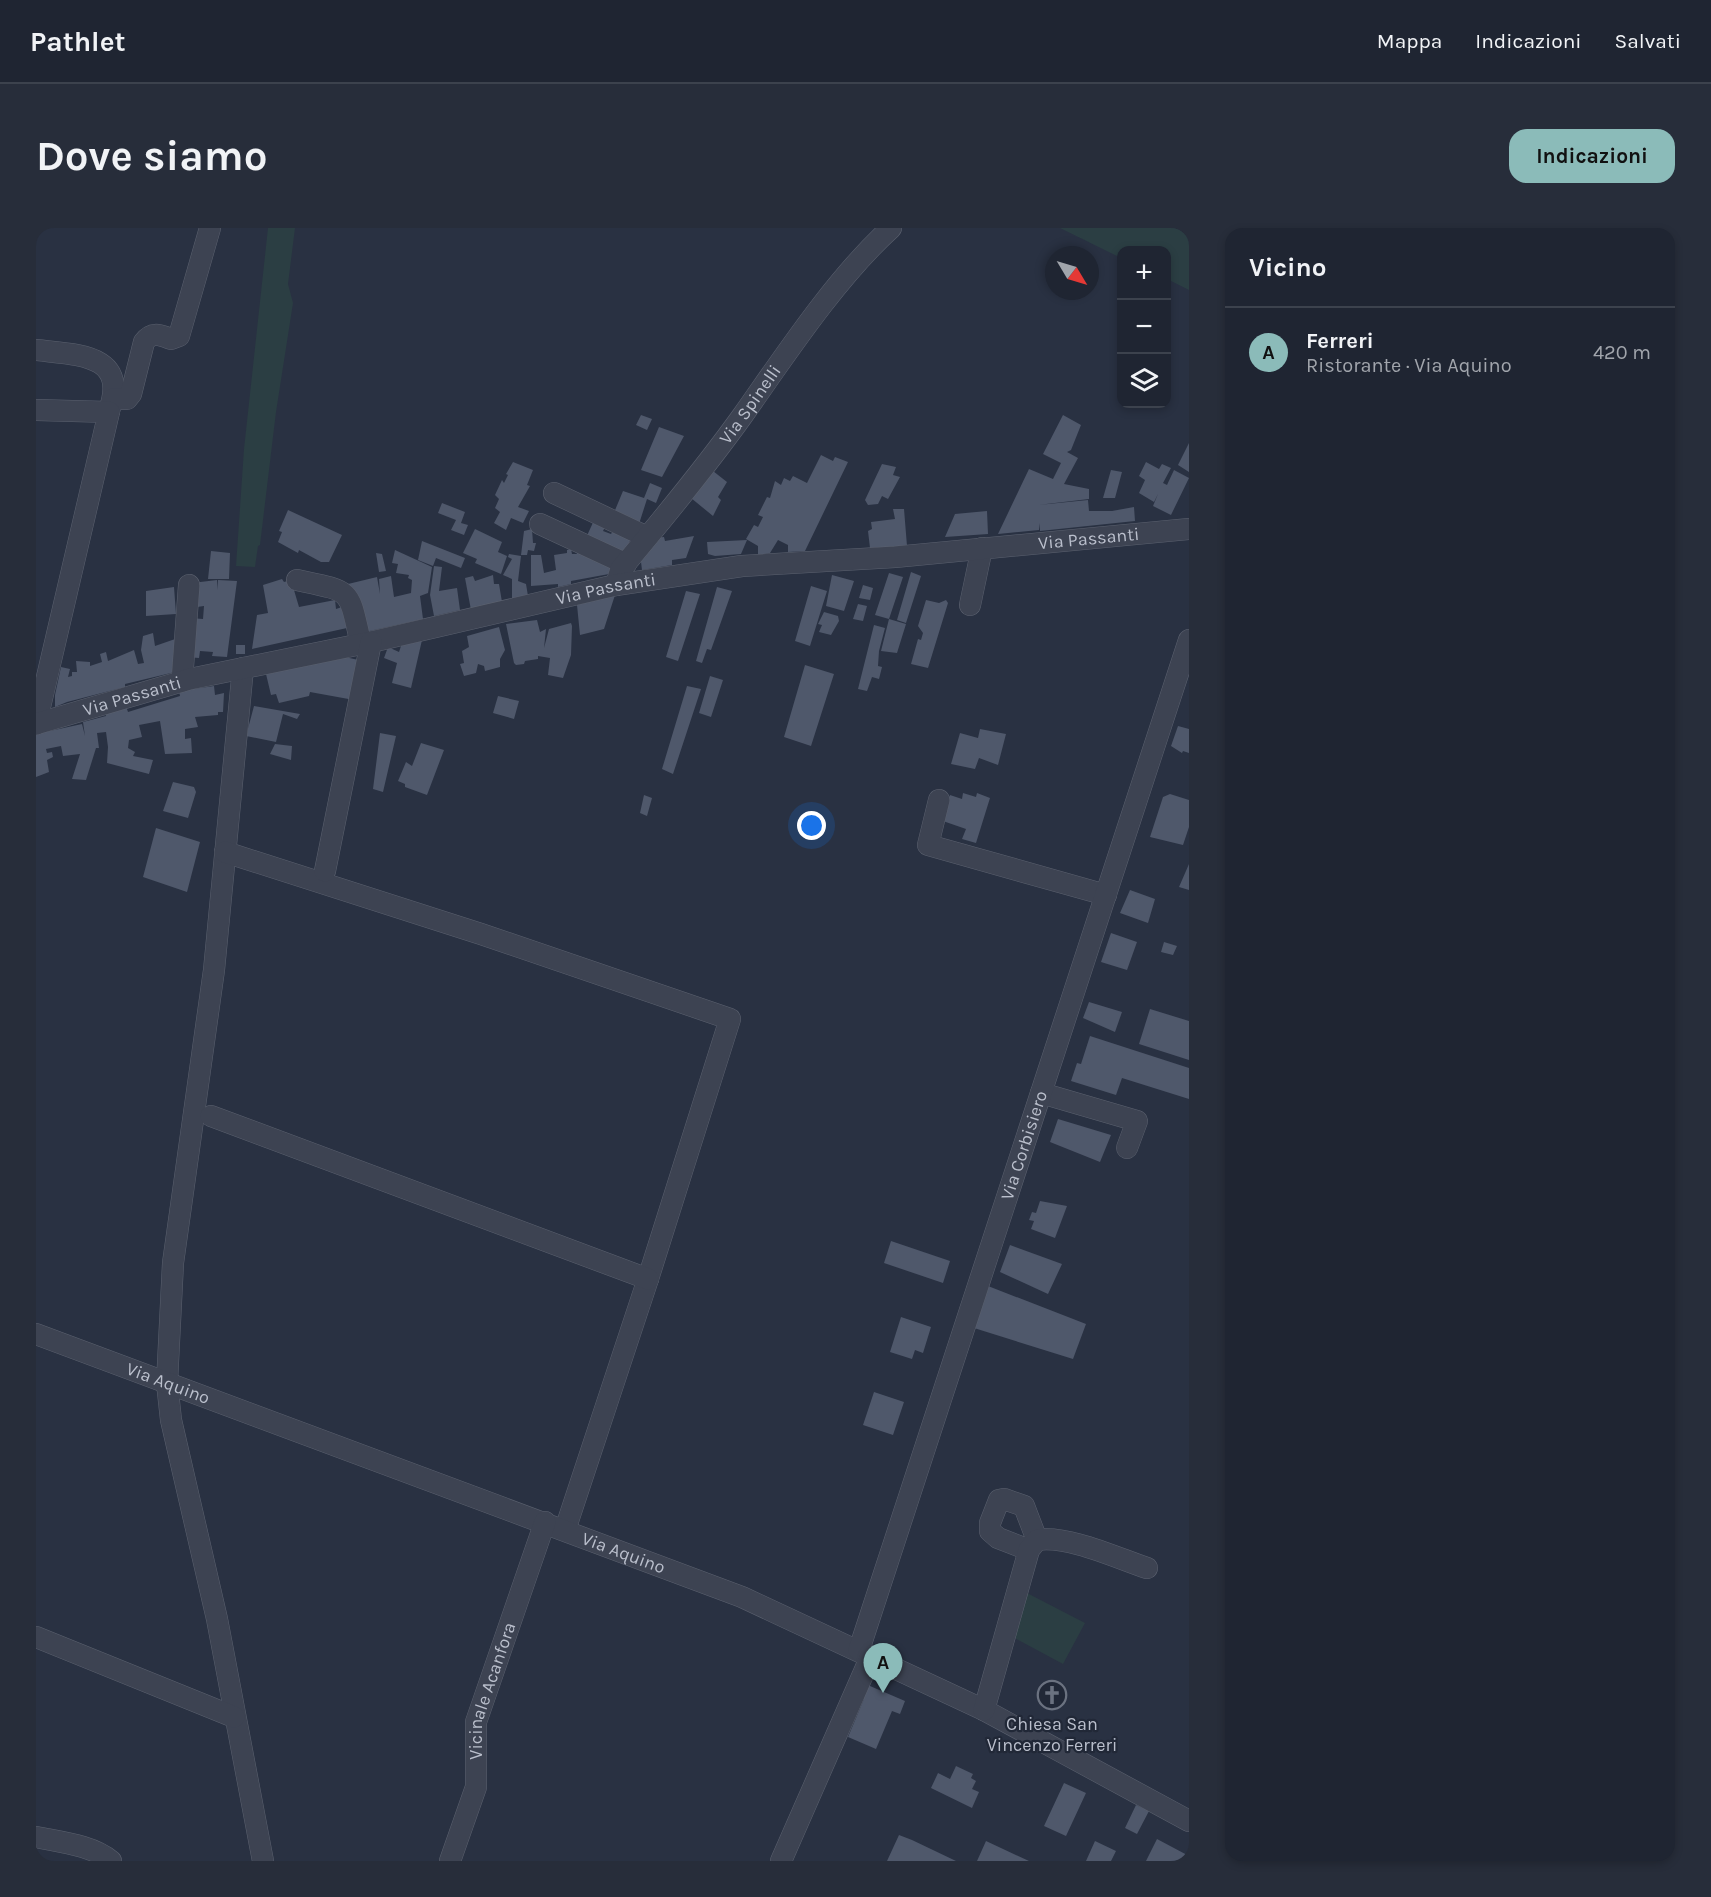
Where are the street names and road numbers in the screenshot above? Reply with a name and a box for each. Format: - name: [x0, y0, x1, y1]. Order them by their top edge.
- street label: Via Spinelli: [714, 361, 786, 448]
- street label: Via Passanti: [1037, 523, 1140, 554]
- street label: Via Passanti: [554, 568, 657, 610]
- street label: Via Passanti: [80, 671, 184, 721]
- street label: Via Corbisiero: [996, 1088, 1052, 1203]
- street label: Via Aquino: [123, 1358, 213, 1409]
- street label: Via Aquino: [579, 1527, 668, 1578]
- street label: Vicinale Acanfora: [465, 1619, 521, 1760]

